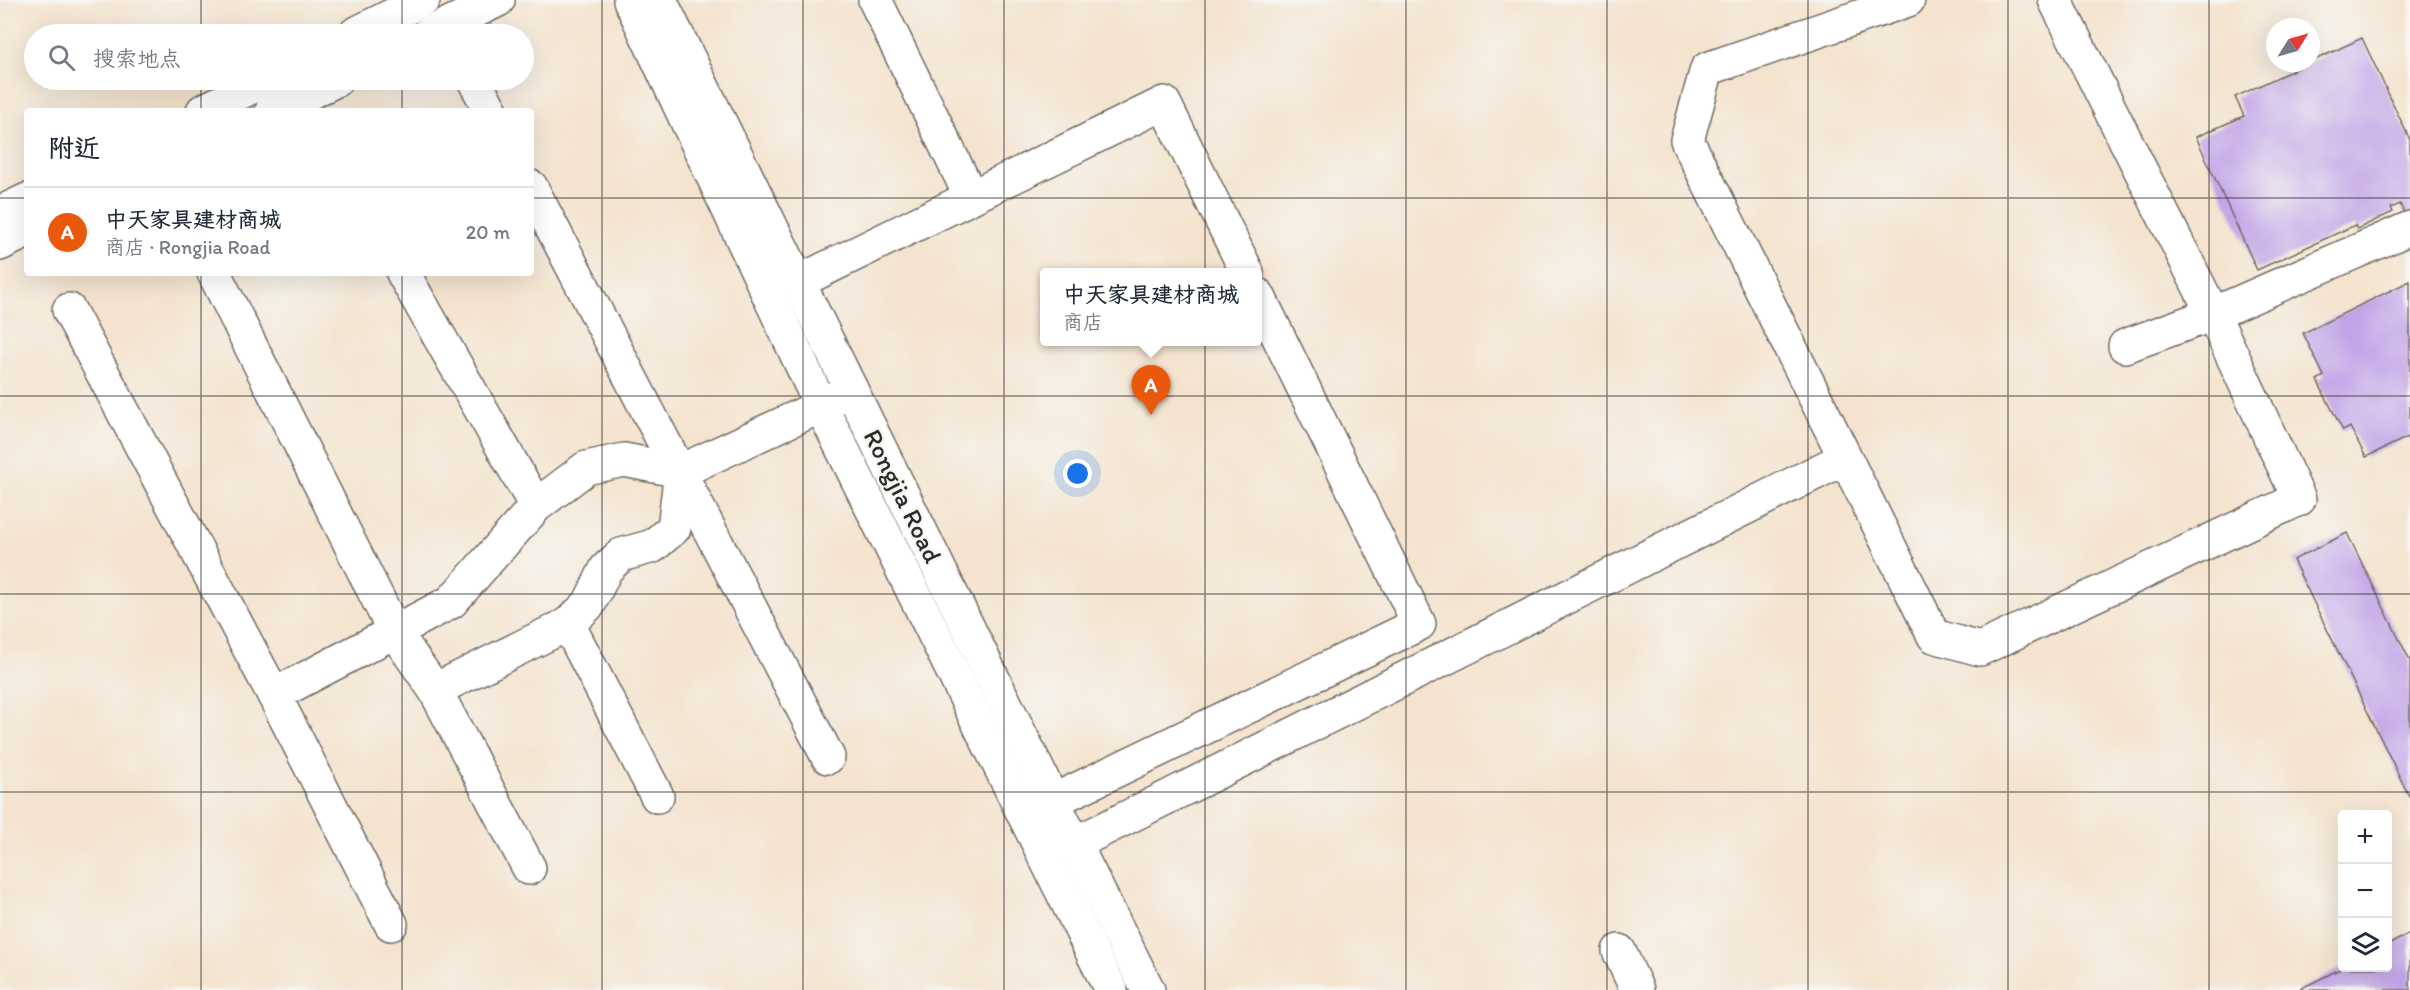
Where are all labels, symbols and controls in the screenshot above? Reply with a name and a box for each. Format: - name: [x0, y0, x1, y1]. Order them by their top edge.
- north arrow: [2266, 18, 2320, 72]
- search box: [24, 24, 534, 90]
- icon: search: [45, 41, 78, 74]
- text: 搜索地点: [93, 45, 181, 72]
- text: 附近: [48, 132, 100, 164]
- text: 中天家具建材商城: [105, 206, 281, 233]
- text: A: [61, 220, 74, 244]
- text: 20 m: [466, 220, 510, 244]
- text: 商店 · Rongjia Road: [105, 235, 270, 259]
- popup: [1040, 268, 1262, 346]
- text: 中天家具建材商城: [1063, 281, 1239, 308]
- text: 商店: [1063, 310, 1103, 334]
- pin: A: [1132, 366, 1170, 415]
- street label: Rongjia Road: [857, 424, 949, 569]
- your location: [1063, 459, 1092, 488]
- map controls: [2338, 810, 2392, 972]
- button: +: [2338, 810, 2392, 864]
- button: −: [2338, 864, 2392, 918]
- button: layers: [2338, 918, 2392, 972]

